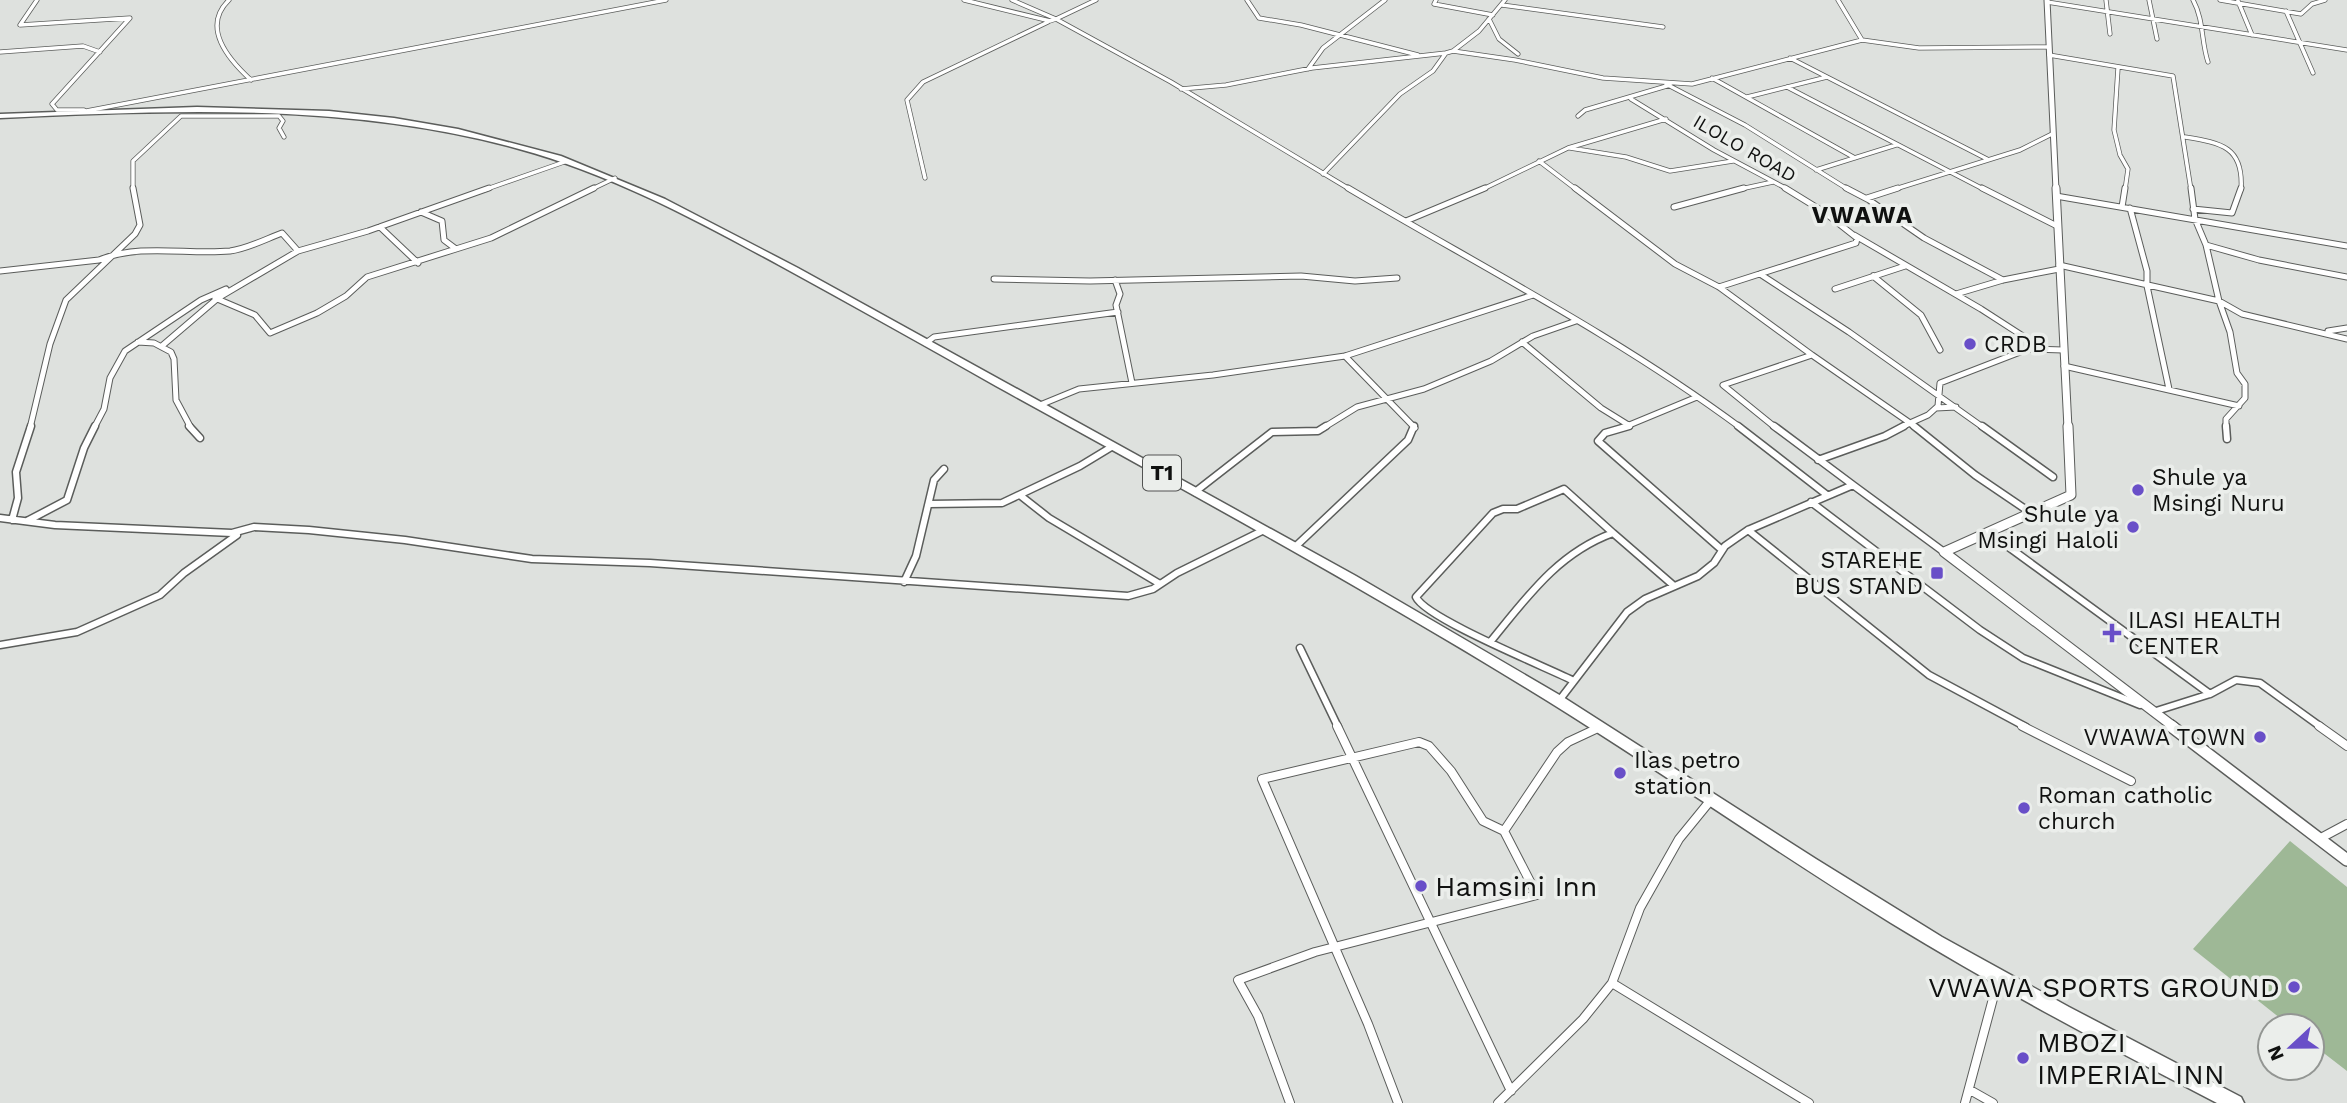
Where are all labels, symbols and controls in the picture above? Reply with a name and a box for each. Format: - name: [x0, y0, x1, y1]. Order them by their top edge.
- street label: ILOLO ROAD: [1689, 110, 1800, 187]
- district label: VWAWA: [1812, 201, 1914, 229]
- place label: CRDB: [1984, 331, 2047, 358]
- marker: CRDB: [1962, 336, 1978, 352]
- road number: T1: [1143, 456, 1181, 490]
- place label: Shule ya Msingi Nuru: [2152, 464, 2285, 517]
- marker: Shule ya Msingi Nuru: [2130, 482, 2146, 498]
- place label: Shule ya Msingi Haloli: [1977, 501, 2119, 554]
- marker: Shule ya Msingi Haloli: [2125, 519, 2141, 535]
- place label: STAREHE BUS STAND: [1795, 547, 1923, 600]
- marker: STAREHE BUS STAND: [1929, 565, 1945, 581]
- place label: ILASI HEALTH CENTER: [2128, 607, 2281, 660]
- marker: ILASI HEALTH CENTER: [2102, 623, 2122, 643]
- place label: VWAWA TOWN: [2084, 724, 2246, 751]
- marker: VWAWA TOWN: [2252, 729, 2268, 745]
- place label: Ilas petro station: [1634, 747, 1741, 800]
- marker: Ilas petro station: [1612, 765, 1628, 781]
- place label: Roman catholic church: [2038, 782, 2213, 835]
- marker: Roman catholic church: [2016, 800, 2032, 816]
- place label: Hamsini Inn: [1435, 870, 1597, 903]
- marker: Hamsini Inn: [1413, 878, 1429, 894]
- place label: VWAWA SPORTS GROUND: [1928, 971, 2280, 1004]
- marker: VWAWA SPORTS GROUND: [2286, 979, 2302, 995]
- north arrow: [2256, 1012, 2326, 1082]
- place label: MBOZI IMPERIAL INN: [2037, 1026, 2224, 1091]
- text: N: [2262, 1042, 2289, 1064]
- marker: MBOZI IMPERIAL INN: [2015, 1050, 2031, 1066]

